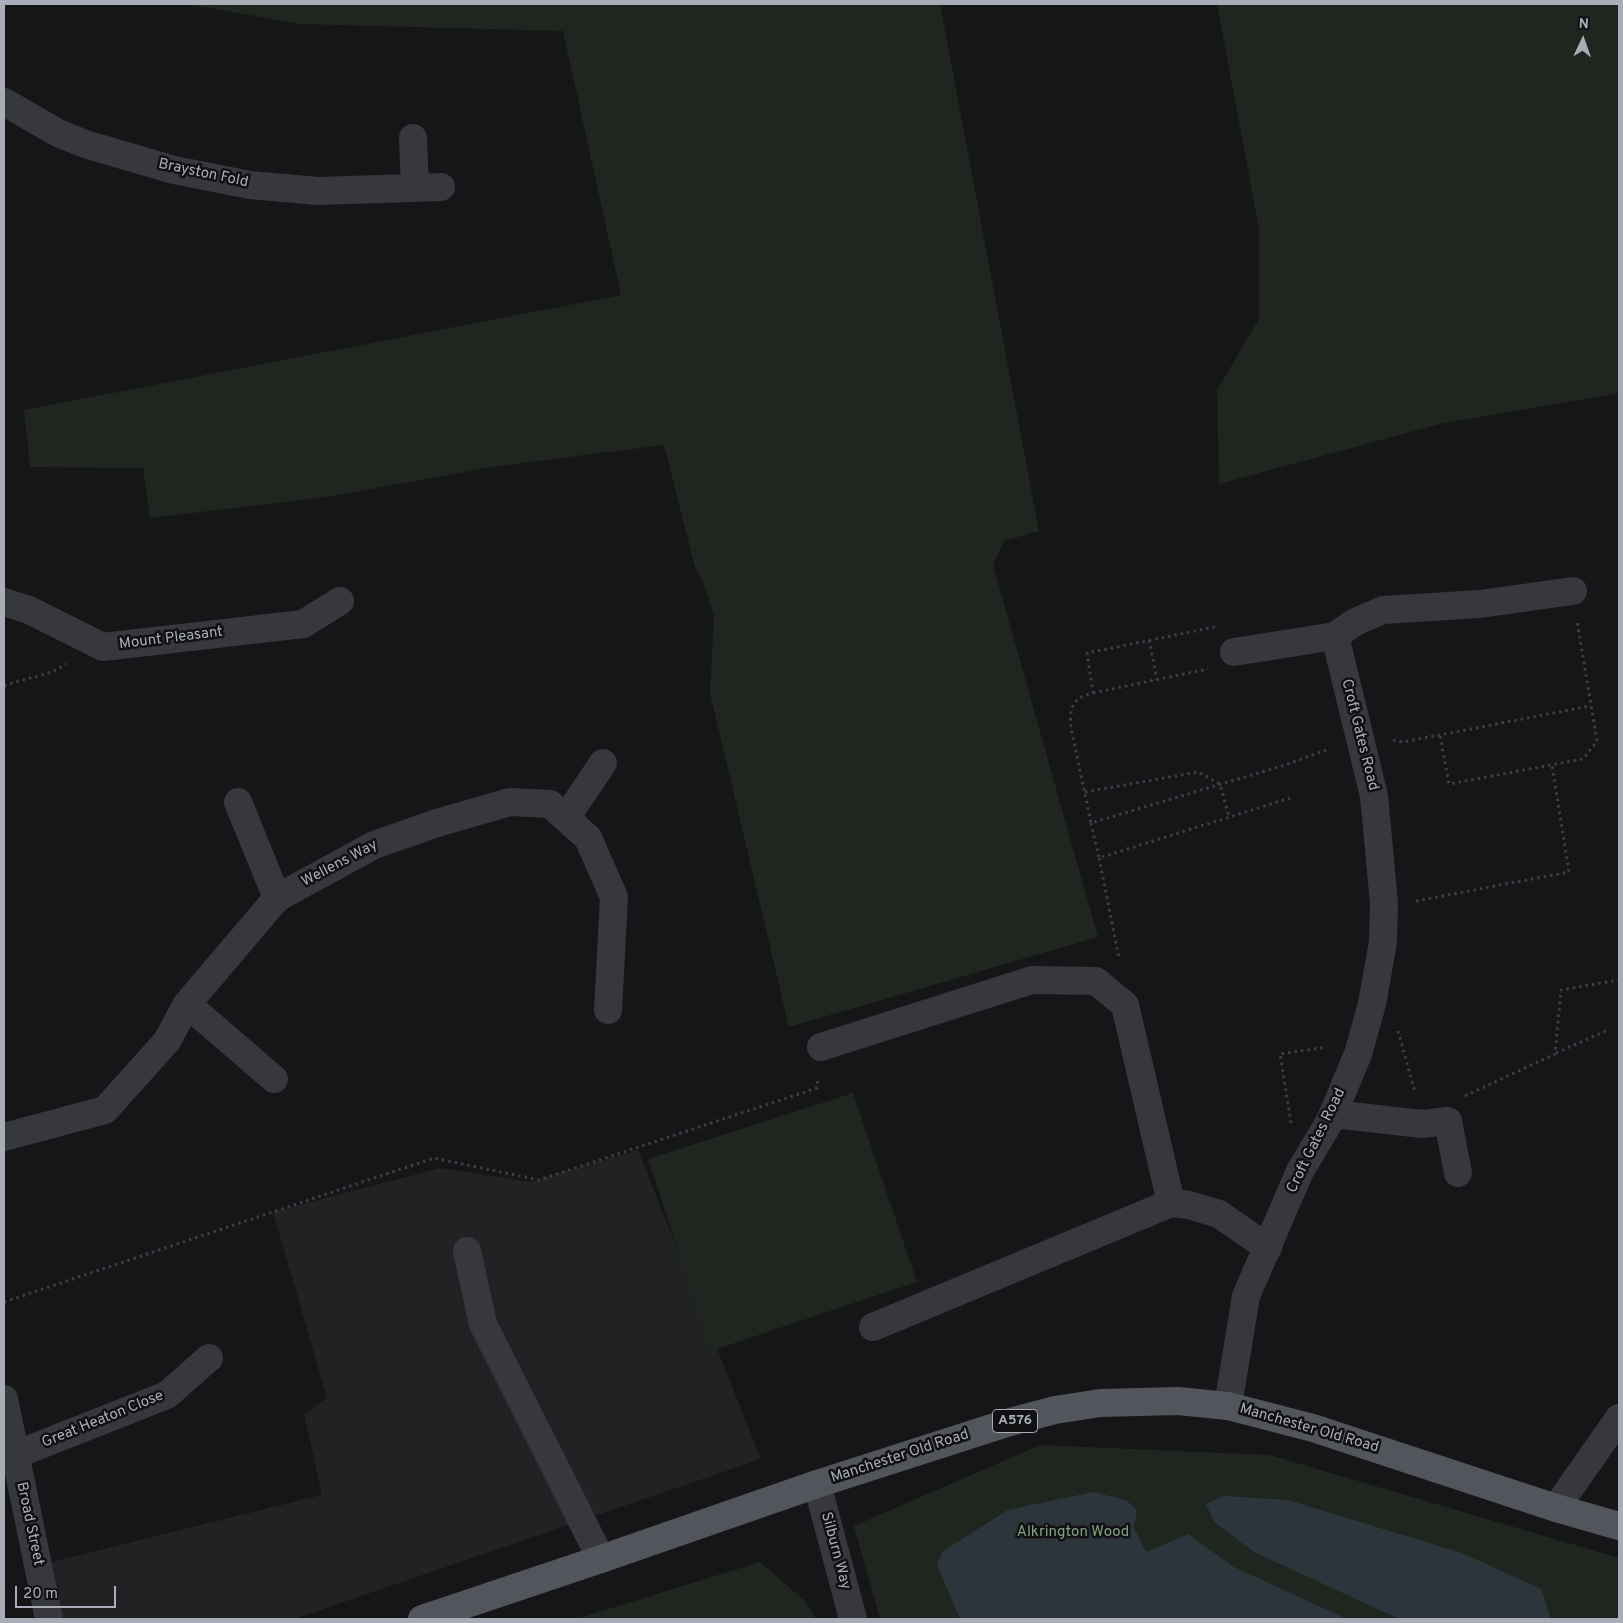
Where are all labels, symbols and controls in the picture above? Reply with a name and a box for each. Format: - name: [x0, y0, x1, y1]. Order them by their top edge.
- north arrow: [1558, 15, 1608, 65]
- text: N: [1578, 16, 1589, 33]
- street label: Brayston Fold: [156, 156, 250, 192]
- street label: Mount Pleasant: [118, 624, 224, 654]
- street label: Croft Gates Road: [1336, 677, 1382, 793]
- street label: Wellens Way: [299, 836, 381, 892]
- street label: Croft Gates Road: [1284, 1086, 1350, 1196]
- street label: Great Heaton Close: [40, 1387, 166, 1453]
- street label: Manchester Old Road: [1237, 1401, 1381, 1457]
- road number: A576: [992, 1410, 1038, 1432]
- street label: Manchester Old Road: [829, 1426, 971, 1488]
- street label: Broad Street: [11, 1480, 47, 1568]
- street label: Silburn Way: [816, 1510, 854, 1592]
- park label: Alkrington Wood: [1017, 1524, 1129, 1542]
- scale bar: [18, 1576, 119, 1608]
- text: 20 m: [23, 1585, 58, 1604]

